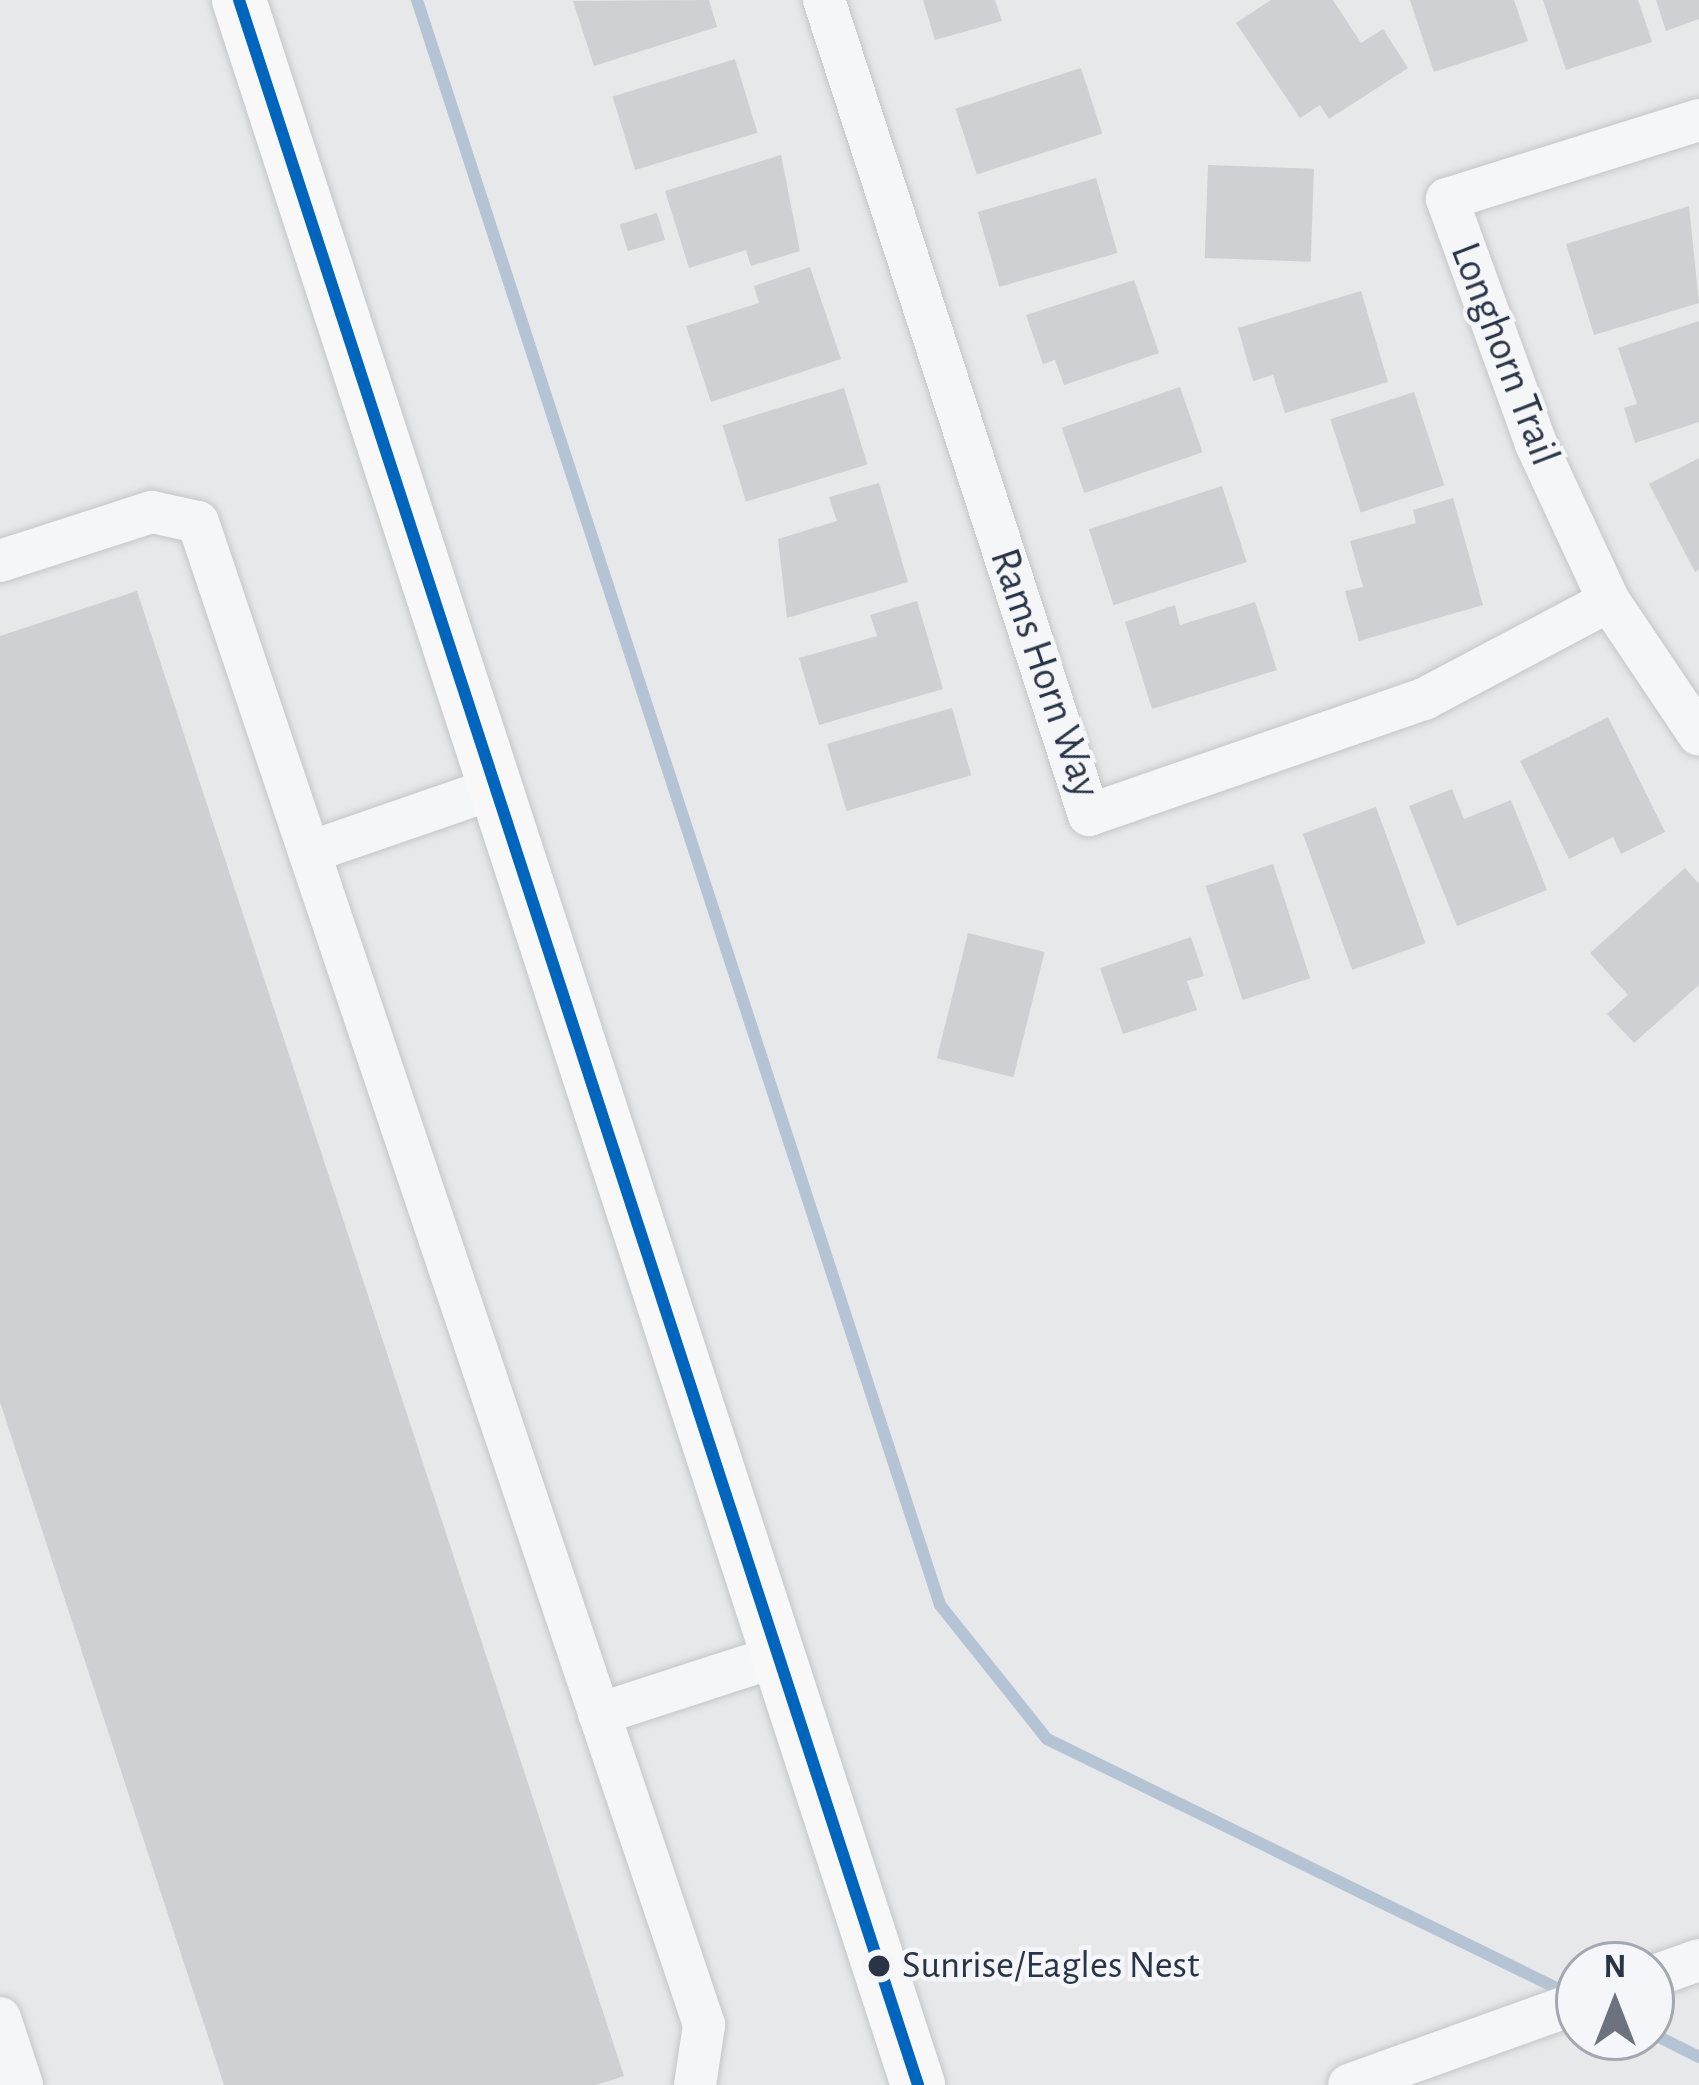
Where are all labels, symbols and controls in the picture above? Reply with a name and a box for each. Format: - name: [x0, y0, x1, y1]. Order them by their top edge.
- street label: Longhorn Trail: [1439, 236, 1571, 472]
- street label: Rams Horn Way: [979, 542, 1111, 804]
- north arrow: [1555, 1941, 1675, 2061]
- place label: Sunrise/Eagles Nest: [902, 1943, 1199, 1989]
- text: N: [1604, 1951, 1626, 1984]
- marker: Sunrise/Eagles Nest: [868, 1955, 890, 1977]

